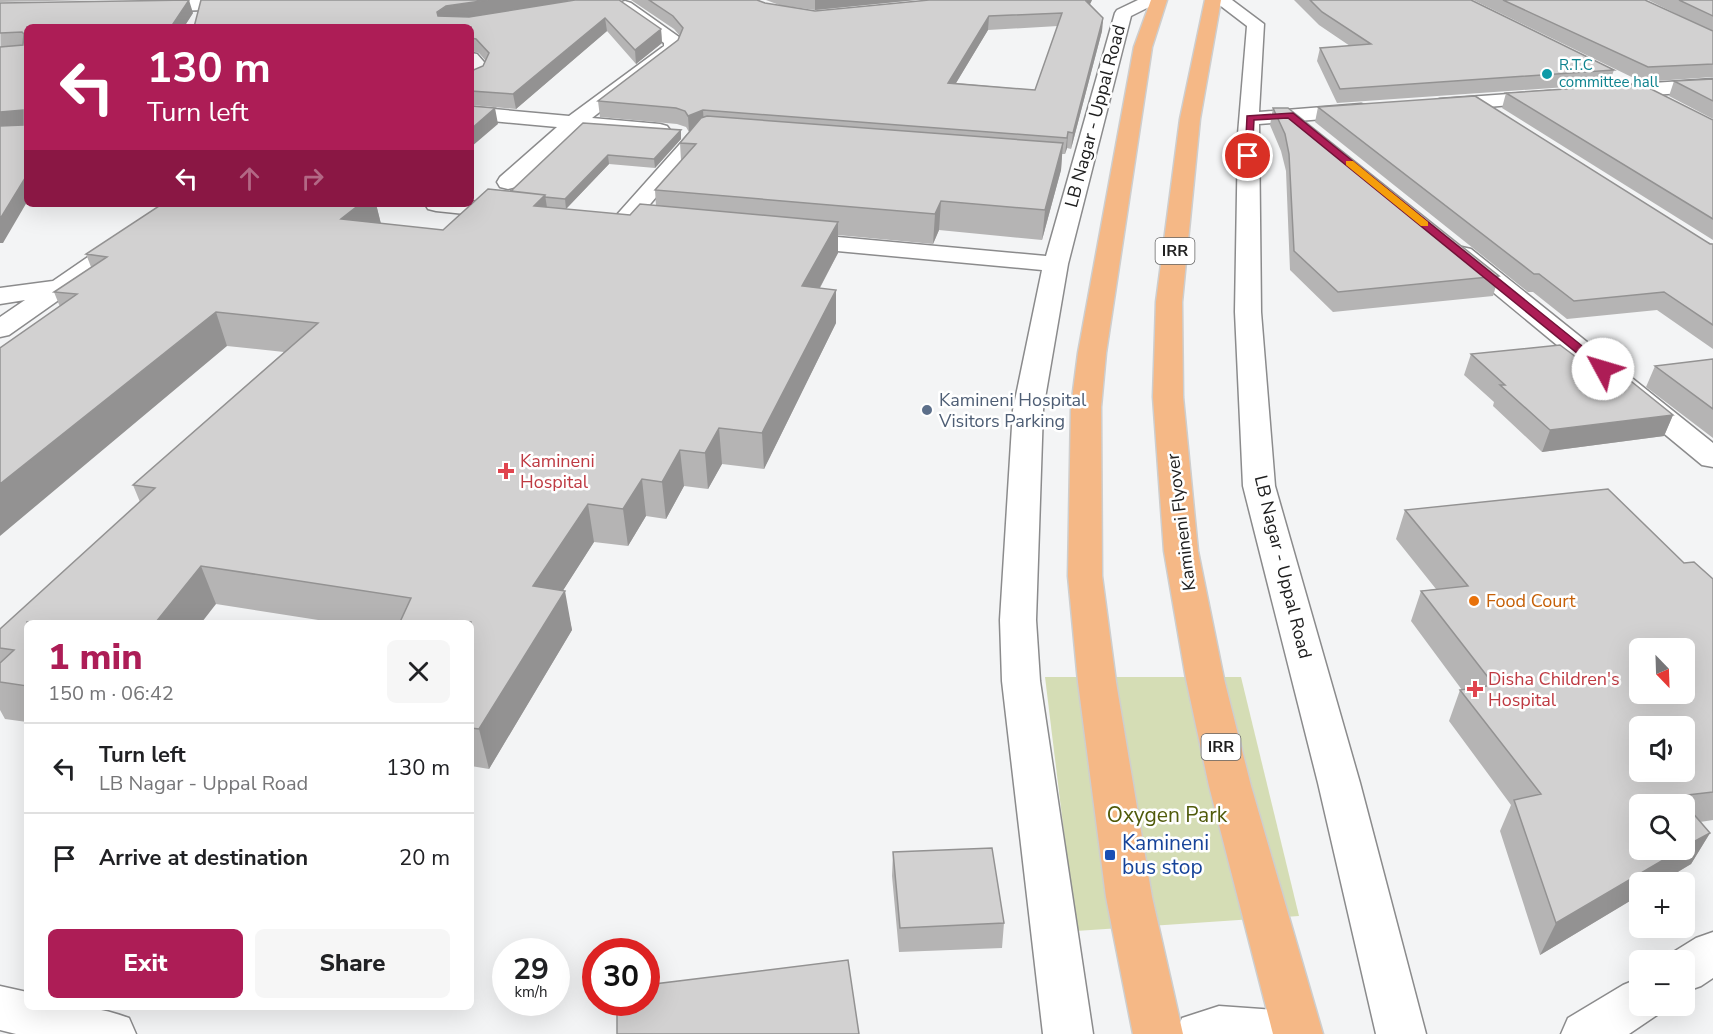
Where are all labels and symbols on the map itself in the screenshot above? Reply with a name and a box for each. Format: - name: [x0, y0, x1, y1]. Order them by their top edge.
- street label: LB Nagar - Uppal Road: [1059, 22, 1131, 210]
- place label: R.T.C committee hall: [1559, 55, 1659, 92]
- marker: R.T.C committee hall: [1540, 67, 1554, 81]
- pin: [1222, 130, 1273, 181]
- road number: IRR: [1156, 238, 1194, 264]
- position arrow: [1571, 337, 1635, 401]
- place label: Kamineni Hospital Visitors Parking: [938, 388, 1087, 433]
- marker: Kamineni Hospital Visitors Parking: [920, 403, 934, 417]
- place label: Kamineni Hospital: [520, 449, 595, 494]
- street label: Kamineni Flyover: [1161, 451, 1201, 592]
- marker: Kamineni Hospital: [497, 462, 515, 480]
- street label: LB Nagar - Uppal Road: [1249, 473, 1317, 661]
- place label: Food Court: [1486, 589, 1576, 613]
- marker: Food Court: [1467, 594, 1481, 608]
- north arrow: [1629, 638, 1695, 704]
- place label: Disha Children's Hospital: [1488, 667, 1620, 712]
- marker: Disha Children's Hospital: [1466, 680, 1484, 698]
- road number: IRR: [1202, 734, 1240, 760]
- park label: Oxygen Park: [1107, 801, 1228, 829]
- place label: Kamineni bus stop: [1122, 829, 1209, 881]
- marker: Kamineni bus stop: [1103, 848, 1117, 862]
- speed limit sign: 30: [582, 938, 660, 1016]

